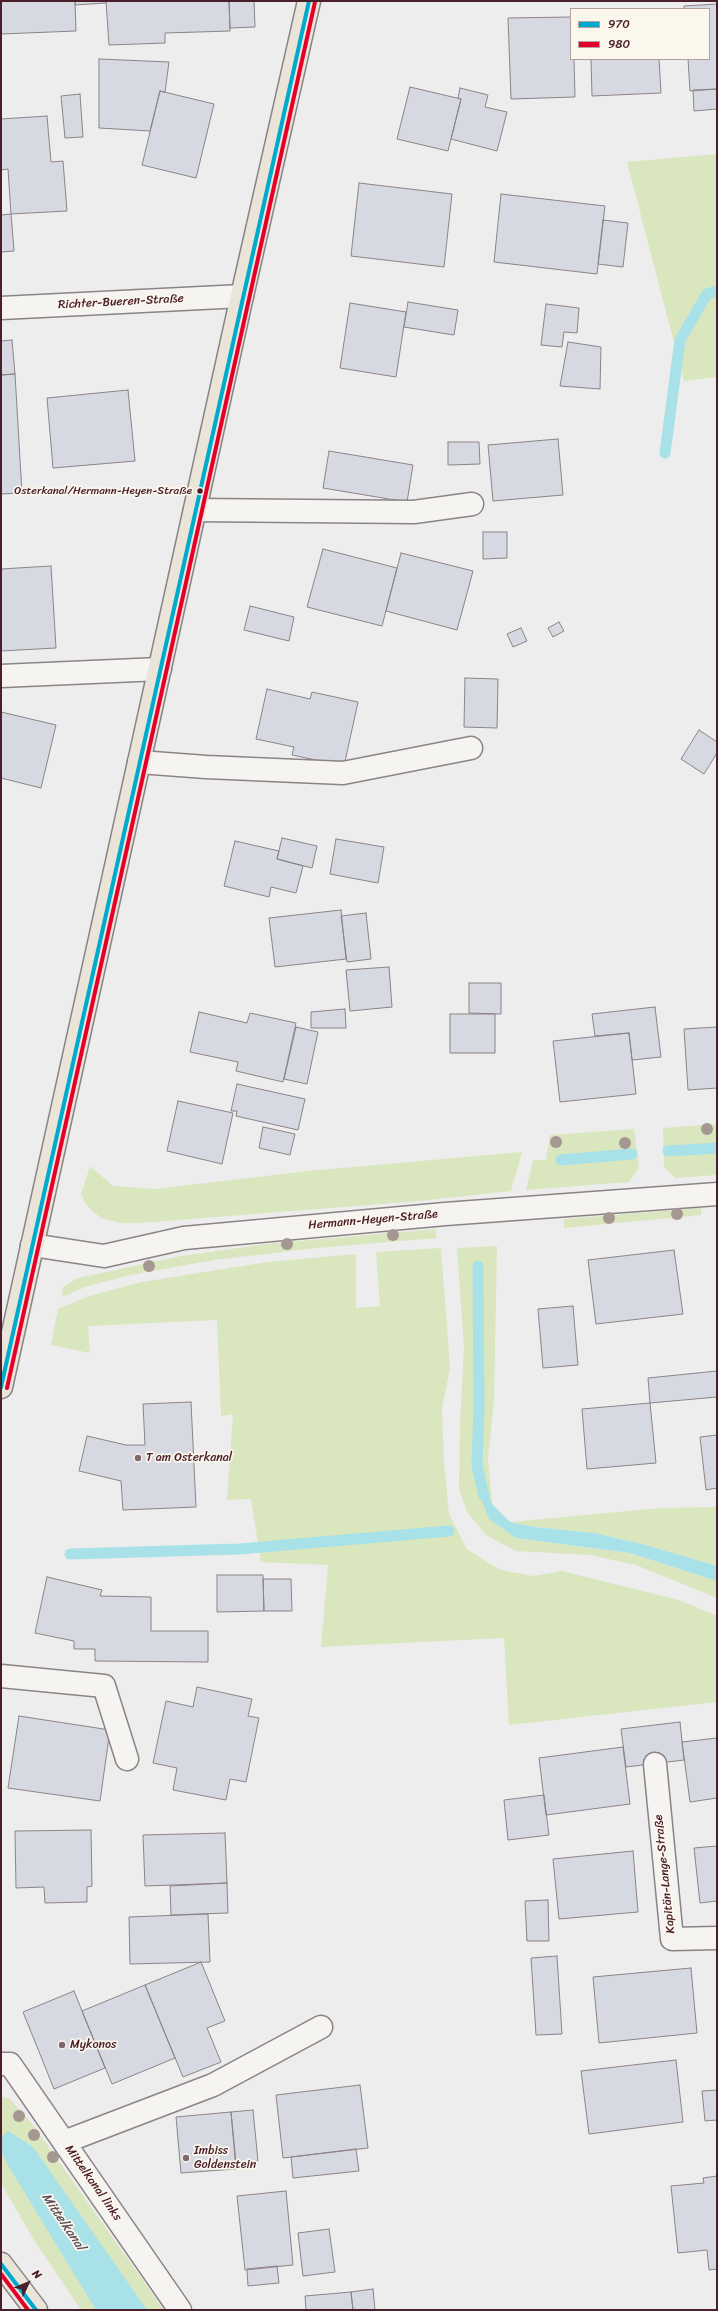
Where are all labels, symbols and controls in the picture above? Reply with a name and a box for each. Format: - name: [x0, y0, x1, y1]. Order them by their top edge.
- legend: [570, 8, 710, 60]
- text: 970: [608, 13, 630, 35]
- text: 980: [608, 33, 630, 55]
- street label: Richter-Bueren-Straße: [58, 292, 184, 312]
- place label: Osterkanal/Hermann-Heyen-Straße: [14, 484, 192, 498]
- marker: Osterkanal/Hermann-Heyen-Straße: [195, 486, 205, 496]
- street label: Hermann-Heyen-Straße: [308, 1207, 438, 1233]
- place label: T am Osterkanal: [146, 1451, 232, 1465]
- marker: T am Osterkanal: [133, 1453, 143, 1463]
- street label: Kapitän-Lange-Straße: [652, 1814, 678, 1934]
- place label: Mykonos: [70, 2038, 117, 2052]
- marker: Mykonos: [57, 2040, 67, 2050]
- street label: Mittelkanal links: [62, 2142, 124, 2224]
- place label: Imbiss Goldenstein: [194, 2144, 256, 2172]
- marker: Imbiss Goldenstein: [181, 2153, 191, 2163]
- water label: Mittelkanal: [38, 2190, 88, 2254]
- north arrow: [8, 2263, 48, 2303]
- text: N: [28, 2265, 46, 2284]

